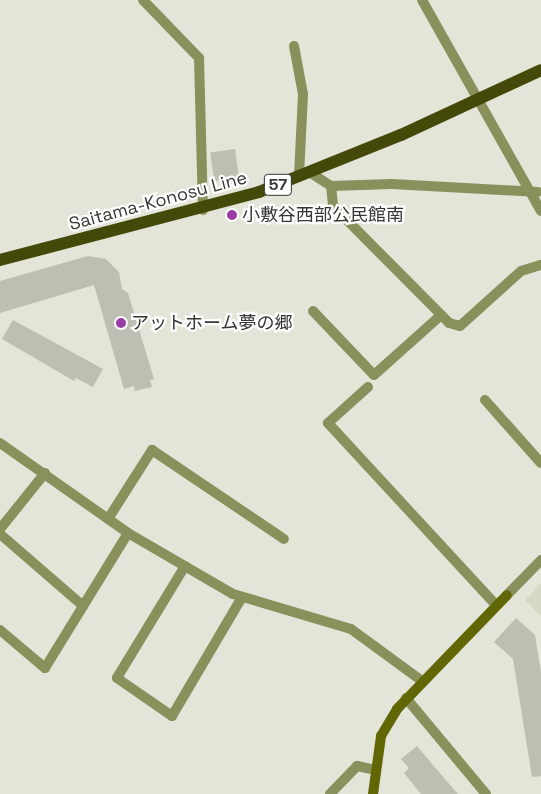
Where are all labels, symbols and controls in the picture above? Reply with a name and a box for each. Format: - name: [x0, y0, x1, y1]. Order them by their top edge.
- street label: Saitama-Konosu Line: [67, 167, 249, 235]
- road number: 57: [263, 172, 293, 198]
- place label: 小敷谷西部公民館南: [242, 204, 404, 226]
- marker: 小敷谷西部公民館南: [226, 209, 238, 221]
- place label: アットホーム夢の郷: [131, 312, 293, 334]
- marker: アットホーム夢の郷: [115, 317, 127, 329]

